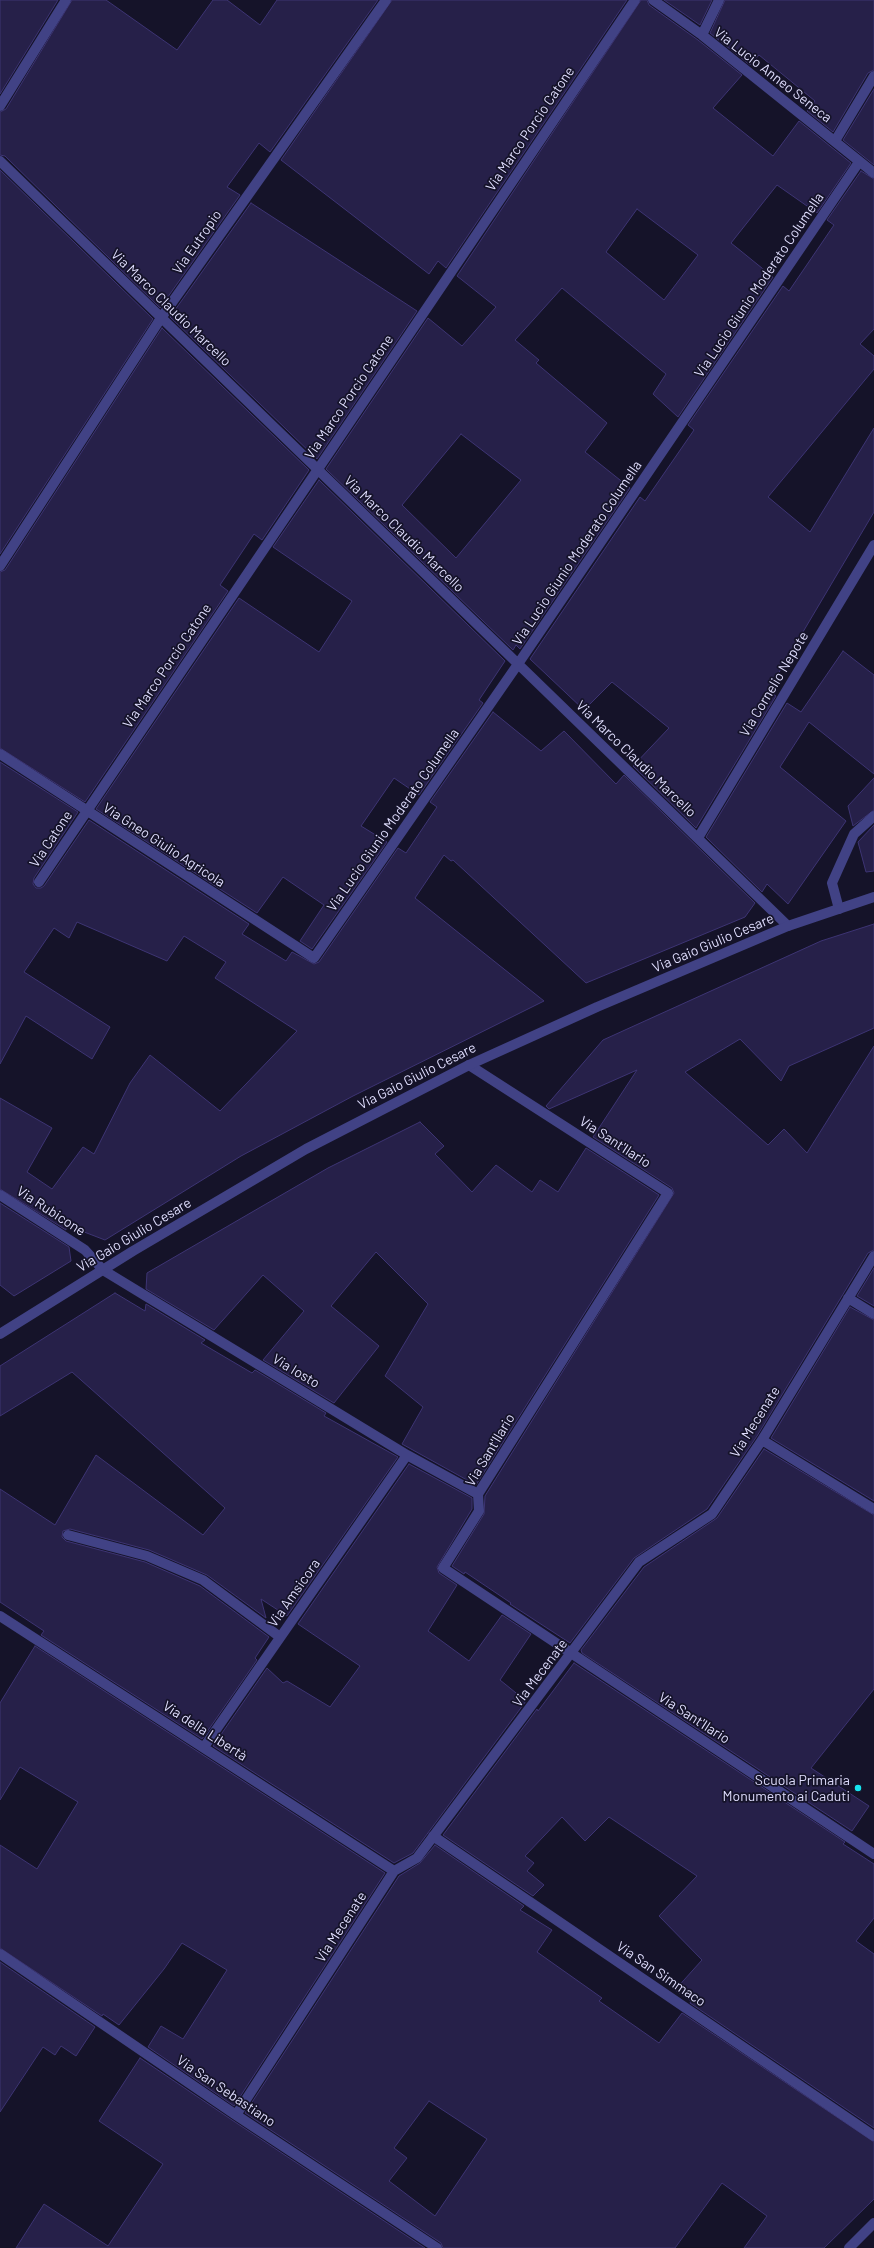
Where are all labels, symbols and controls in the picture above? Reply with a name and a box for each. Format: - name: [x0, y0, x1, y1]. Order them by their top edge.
- street label: Via Lucio Anneo Seneca: [711, 24, 835, 126]
- street label: Via Marco Porcio Catone: [482, 64, 578, 194]
- street label: Via Lucio Giunio Moderato Columella: [691, 189, 827, 381]
- street label: Via Eutropio: [169, 207, 225, 277]
- street label: Via Marco Claudio Marcello: [107, 246, 235, 370]
- street label: Via Marco Porcio Catone: [301, 332, 397, 462]
- street label: Via Lucio Giunio Moderato Columella: [509, 457, 645, 649]
- street label: Via Marco Claudio Marcello: [340, 472, 468, 596]
- street label: Via Marco Porcio Catone: [119, 601, 215, 731]
- street label: Via Cornelio Nepote: [736, 628, 812, 740]
- street label: Via Marco Claudio Marcello: [572, 697, 700, 821]
- street label: Via Lucio Giunio Moderato Columella: [323, 725, 463, 915]
- street label: Via Gneo Giulio Agricola: [100, 799, 228, 891]
- street label: Via Catone: [26, 807, 76, 871]
- street label: Via Gaio Giulio Cesare: [650, 910, 776, 976]
- street label: Via Gaio Giulio Cesare: [355, 1039, 479, 1113]
- street label: Via Sant'Ilario: [576, 1113, 654, 1171]
- street label: Via Rubicone: [13, 1182, 89, 1240]
- street label: Via Gaio Giulio Cesare: [74, 1194, 194, 1276]
- street label: Via Iosto: [269, 1350, 323, 1392]
- street label: Via Mecenate: [726, 1383, 784, 1461]
- street label: Via Sant'Ilario: [462, 1411, 518, 1489]
- street label: Via Amsicora: [264, 1556, 324, 1630]
- street label: Via Mecenate: [509, 1636, 571, 1710]
- street label: Via Sant'Ilario: [655, 1689, 733, 1747]
- street label: Via della Libertà: [160, 1697, 250, 1765]
- place label: Scuola Primaria Monumento ai Caduti: [723, 1772, 850, 1804]
- marker: Scuola Primaria Monumento ai Caduti: [853, 1783, 863, 1793]
- street label: Via Mecenate: [312, 1888, 370, 1966]
- street label: Via San Simmaco: [613, 1938, 709, 2010]
- street label: Via San Sebastiano: [173, 2052, 279, 2130]

